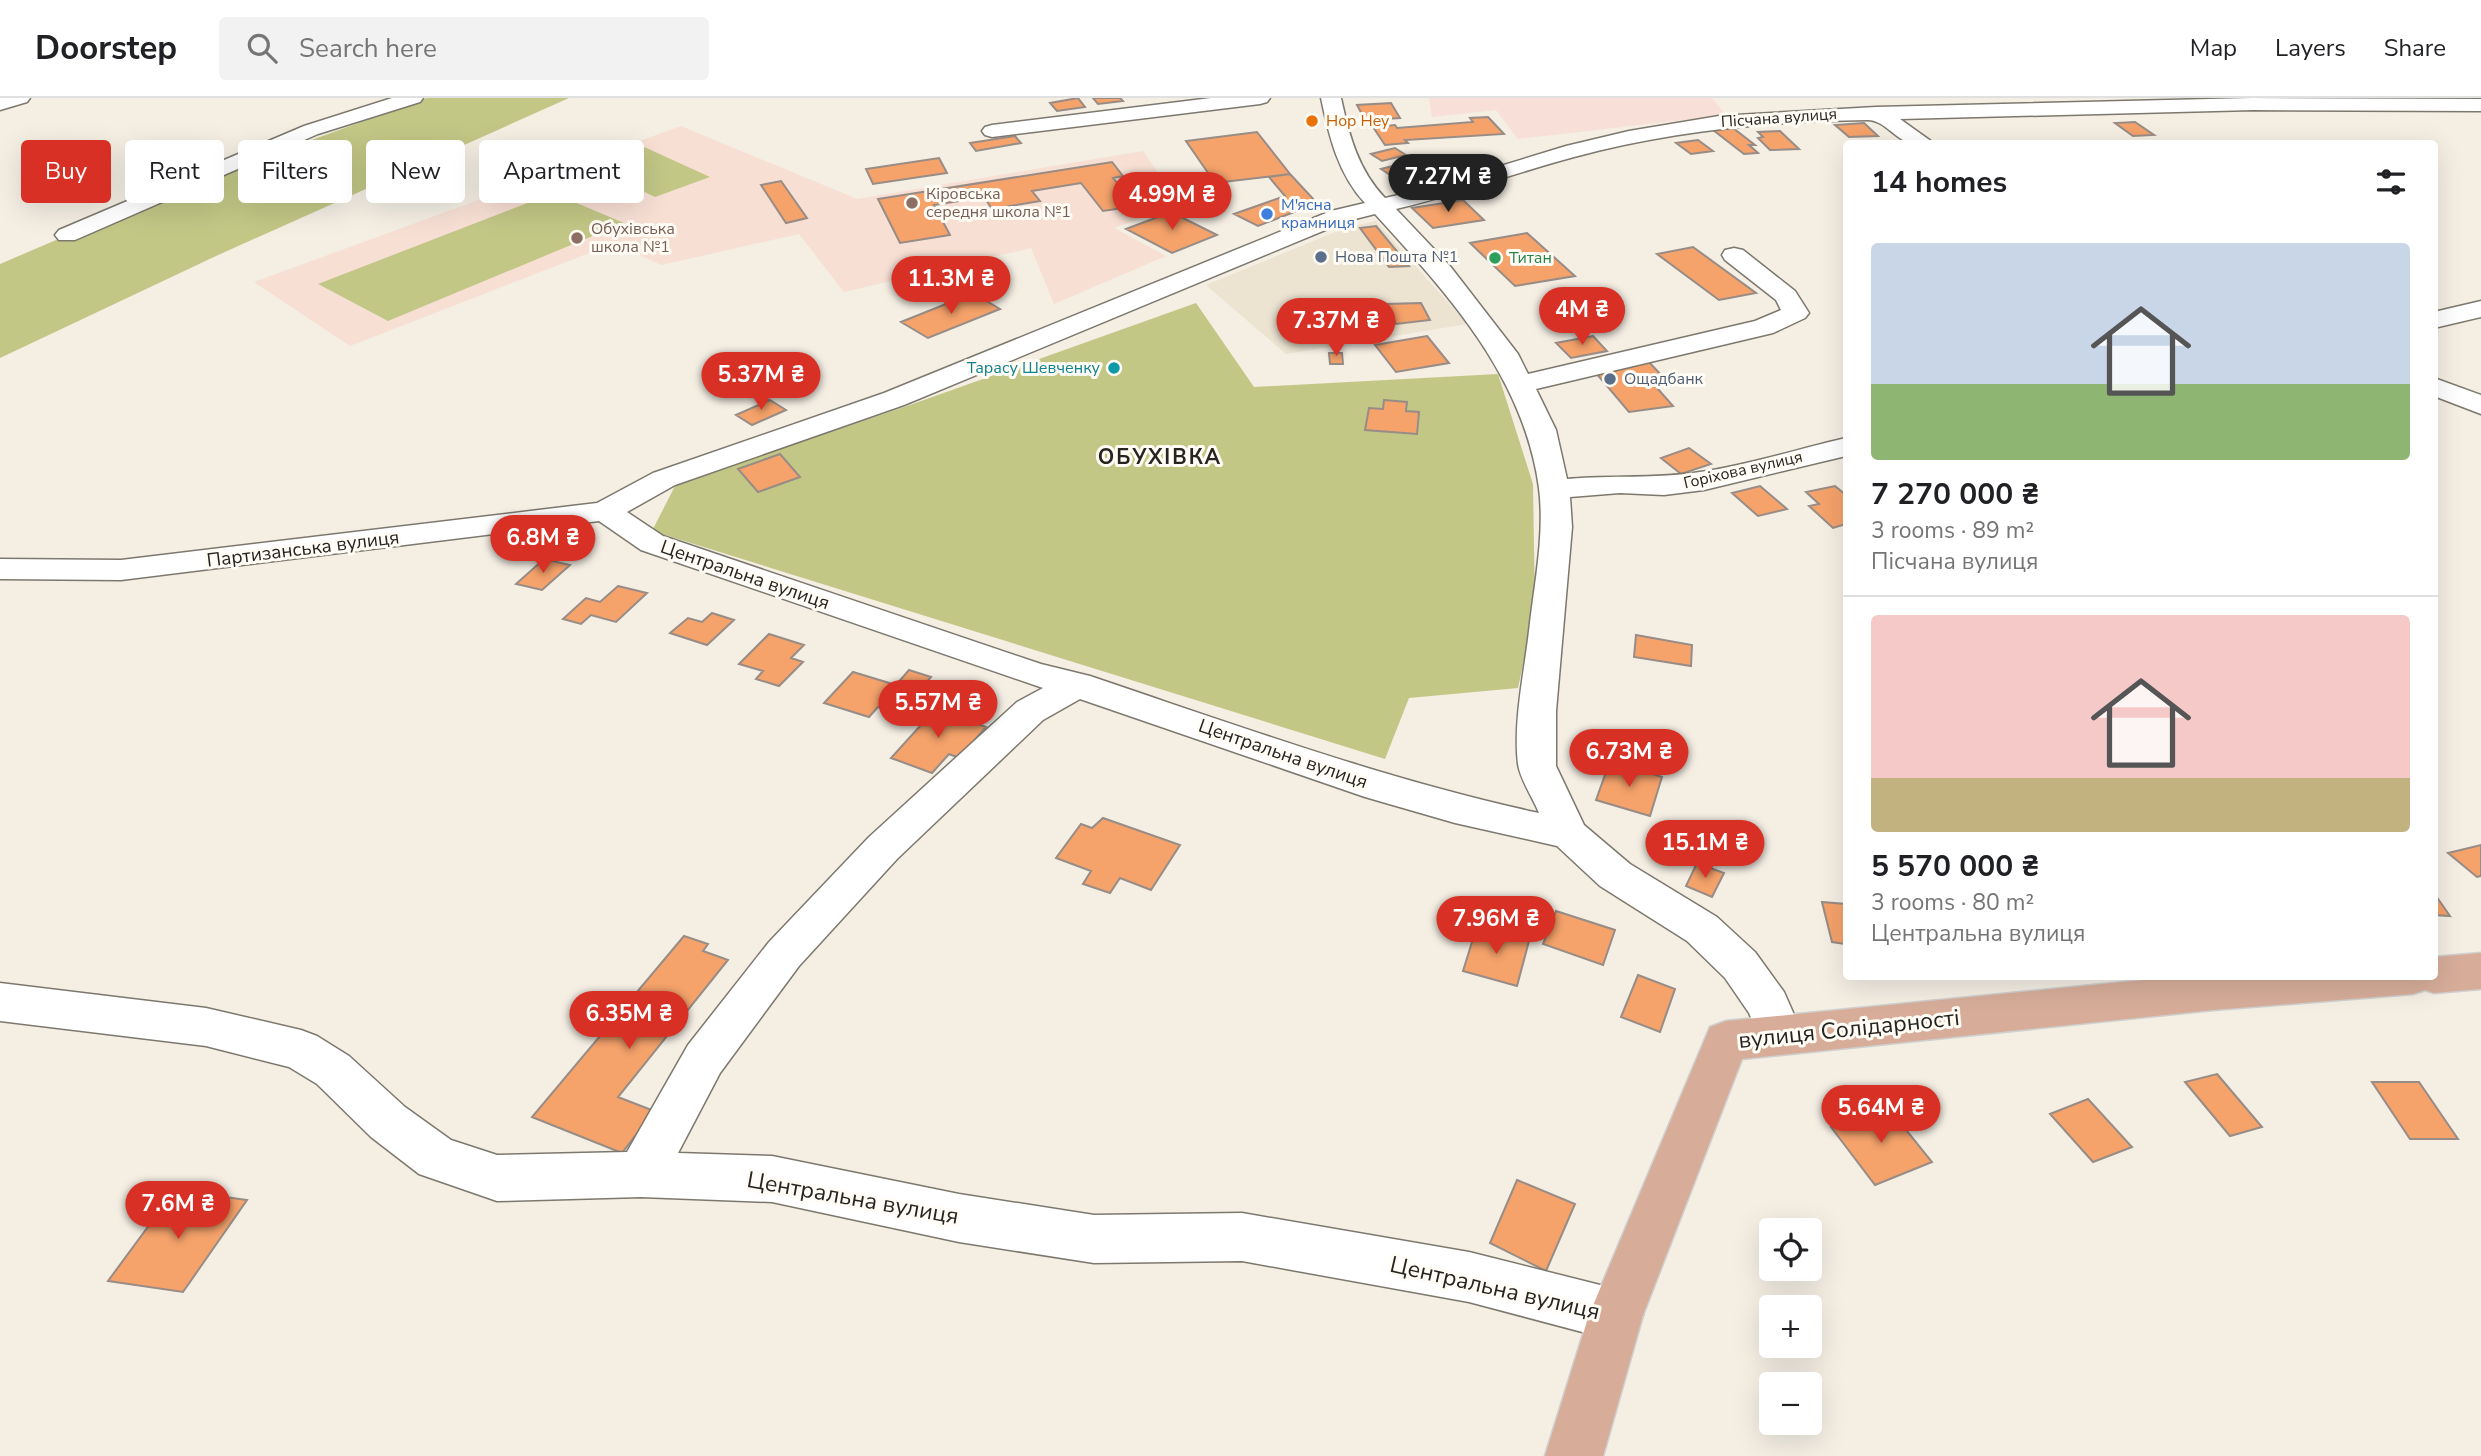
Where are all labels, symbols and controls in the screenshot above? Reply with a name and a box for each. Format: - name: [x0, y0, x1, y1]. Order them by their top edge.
- search box: [219, 17, 709, 80]
- text: Doorstep: [35, 26, 177, 71]
- icon: search: [243, 29, 281, 67]
- text: Search here: [299, 31, 437, 66]
- text: Map: [2190, 32, 2237, 64]
- text: Layers: [2275, 32, 2346, 64]
- text: Share: [2384, 32, 2446, 64]
- street label: Пісчана вулиця: [1720, 103, 1838, 133]
- place label: Hop Hey: [1326, 110, 1390, 132]
- marker: Hop Hey: [1304, 113, 1320, 129]
- chip: Buy: [21, 140, 111, 203]
- chip: Rent: [125, 140, 224, 203]
- chip: Filters: [238, 140, 352, 203]
- chip: New: [366, 140, 465, 203]
- chip: Apartment: [479, 140, 644, 203]
- pin: 7.27M ₴: [1383, 155, 1513, 214]
- text: 7.27M ₴: [1404, 161, 1492, 192]
- text: 14 homes: [1871, 162, 2007, 203]
- icon: filters: [2372, 163, 2410, 201]
- pin: 4.99M ₴: [1107, 172, 1237, 232]
- text: 4.99M ₴: [1128, 179, 1216, 210]
- place label: Кіровська середня школа №1: [926, 183, 1071, 223]
- place label: М'ясна крамниця: [1281, 194, 1355, 234]
- marker: Кіровська середня школа №1: [904, 195, 920, 211]
- marker: М'ясна крамниця: [1259, 206, 1275, 222]
- place label: Обухівська школа №1: [591, 218, 675, 258]
- marker: Обухівська школа №1: [569, 230, 585, 246]
- place label: Нова Пошта №1: [1335, 246, 1458, 268]
- place label: Титан: [1509, 247, 1552, 269]
- marker: Нова Пошта №1: [1313, 249, 1329, 265]
- marker: Титан: [1487, 250, 1503, 266]
- pin: 11.3M ₴: [886, 256, 1016, 316]
- text: 11.3M ₴: [907, 263, 995, 294]
- pin: 4M ₴: [1541, 288, 1623, 347]
- icon: home: [2078, 288, 2204, 414]
- text: 4M ₴: [1555, 294, 1609, 325]
- pin: 7.37M ₴: [1271, 299, 1401, 358]
- text: 7.37M ₴: [1292, 305, 1380, 336]
- pin: 5.37M ₴: [696, 352, 826, 412]
- place label: Тарасу Шевченку: [967, 357, 1101, 379]
- text: 5.37M ₴: [717, 359, 805, 390]
- marker: Тарасу Шевченку: [1106, 360, 1122, 376]
- place label: Ощадбанк: [1624, 368, 1704, 390]
- marker: Ощадбанк: [1602, 371, 1618, 387]
- district label: ОБУХІВКА: [1098, 443, 1222, 471]
- street label: Горіхова вулиця: [1681, 446, 1805, 494]
- text: 7 270 000 ₴: [1871, 474, 2039, 515]
- text: 3 rooms · 89 m²: [1871, 515, 2034, 546]
- pin: 6.8M ₴: [486, 516, 600, 575]
- text: 6.8M ₴: [506, 522, 580, 553]
- street label: Партизанська вулиця: [205, 524, 401, 574]
- street label: Центральна вулиця: [657, 534, 833, 616]
- text: Пісчана вулиця: [1871, 546, 2038, 577]
- icon: home: [2078, 660, 2204, 786]
- pin: 5.57M ₴: [873, 680, 1003, 740]
- text: 5.57M ₴: [894, 687, 982, 718]
- street label: Центральна вулиця: [1195, 713, 1371, 795]
- pin: 6.73M ₴: [1564, 730, 1694, 789]
- text: 6.73M ₴: [1585, 736, 1673, 767]
- pin: 15.1M ₴: [1640, 820, 1770, 880]
- text: 15.1M ₴: [1661, 827, 1749, 858]
- text: 5 570 000 ₴: [1871, 846, 2039, 887]
- text: 3 rooms · 80 m²: [1871, 887, 2034, 918]
- pin: 7.96M ₴: [1431, 896, 1561, 956]
- text: 7.96M ₴: [1452, 903, 1540, 934]
- text: Центральна вулиця: [1871, 918, 2086, 949]
- pin: 6.35M ₴: [564, 992, 694, 1051]
- text: 6.35M ₴: [585, 998, 673, 1029]
- street label: вулиця Солідарності: [1737, 1002, 1961, 1056]
- pin: 5.64M ₴: [1816, 1086, 1946, 1145]
- text: 5.64M ₴: [1837, 1092, 1925, 1123]
- street label: Центральна вулиця: [745, 1164, 961, 1232]
- pin: 7.6M ₴: [121, 1182, 235, 1241]
- text: 7.6M ₴: [141, 1188, 215, 1219]
- map controls: [1759, 1218, 1822, 1435]
- button: locate: [1759, 1218, 1822, 1281]
- street label: Центральна вулиця: [1387, 1249, 1603, 1327]
- button: +: [1759, 1295, 1822, 1358]
- button: −: [1759, 1372, 1822, 1435]

